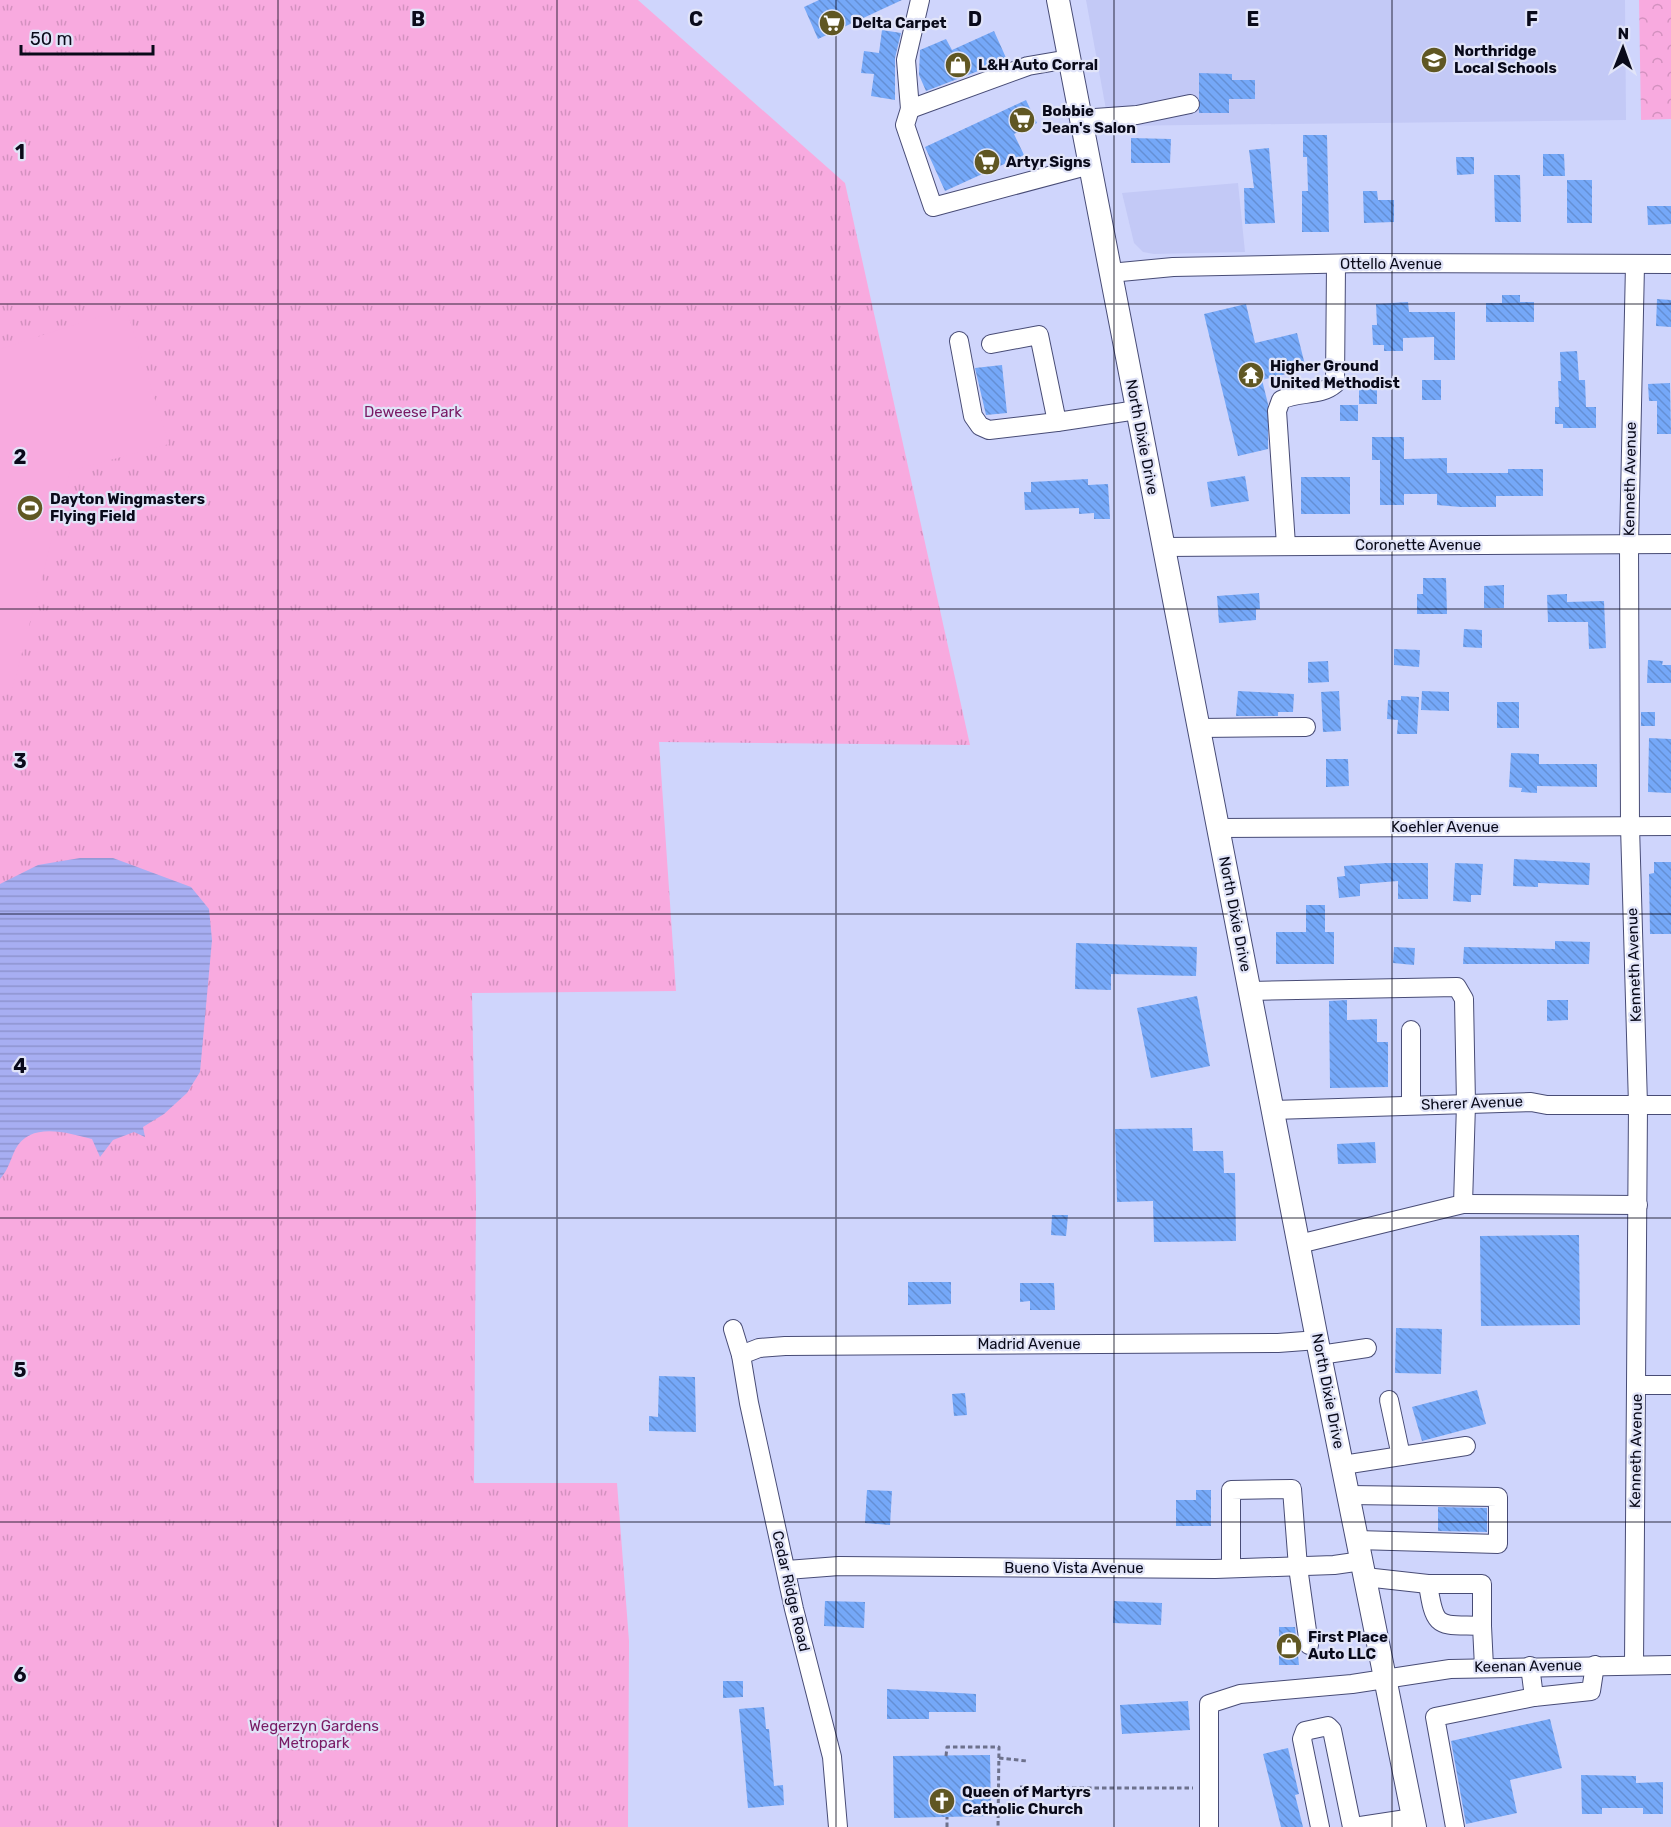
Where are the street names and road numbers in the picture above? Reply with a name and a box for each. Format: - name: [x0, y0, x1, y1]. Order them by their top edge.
- street label: Ottello Avenue: [1340, 255, 1442, 273]
- street label: North Dixie Drive: [1122, 378, 1162, 496]
- street label: Kenneth Avenue: [1620, 422, 1640, 536]
- street label: Coronette Avenue: [1355, 536, 1481, 554]
- street label: Koehler Avenue: [1391, 818, 1499, 836]
- street label: North Dixie Drive: [1215, 855, 1255, 973]
- street label: Kenneth Avenue: [1623, 908, 1645, 1022]
- street label: Sherer Avenue: [1421, 1092, 1523, 1114]
- street label: North Dixie Drive: [1308, 1332, 1348, 1450]
- street label: Madrid Avenue: [977, 1335, 1081, 1353]
- street label: Kenneth Avenue: [1626, 1394, 1646, 1508]
- street label: Cedar Ridge Road: [768, 1529, 814, 1653]
- street label: Bueno Vista Avenue: [1004, 1559, 1144, 1577]
- street label: Keenan Avenue: [1474, 1656, 1582, 1676]

